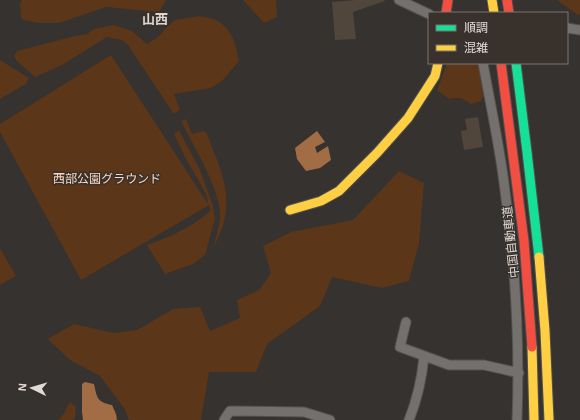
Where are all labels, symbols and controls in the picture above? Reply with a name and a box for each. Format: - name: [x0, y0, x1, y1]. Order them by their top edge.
- district label: 山西: [142, 12, 168, 27]
- legend: [428, 12, 568, 64]
- text: 順調: [464, 21, 488, 35]
- text: 混雑: [464, 41, 488, 55]
- park label: 西部公園グラウンド: [53, 172, 161, 186]
- street label: 中国自動車道: [500, 205, 522, 279]
- north arrow: [12, 368, 52, 408]
- text: N: [16, 383, 28, 392]

